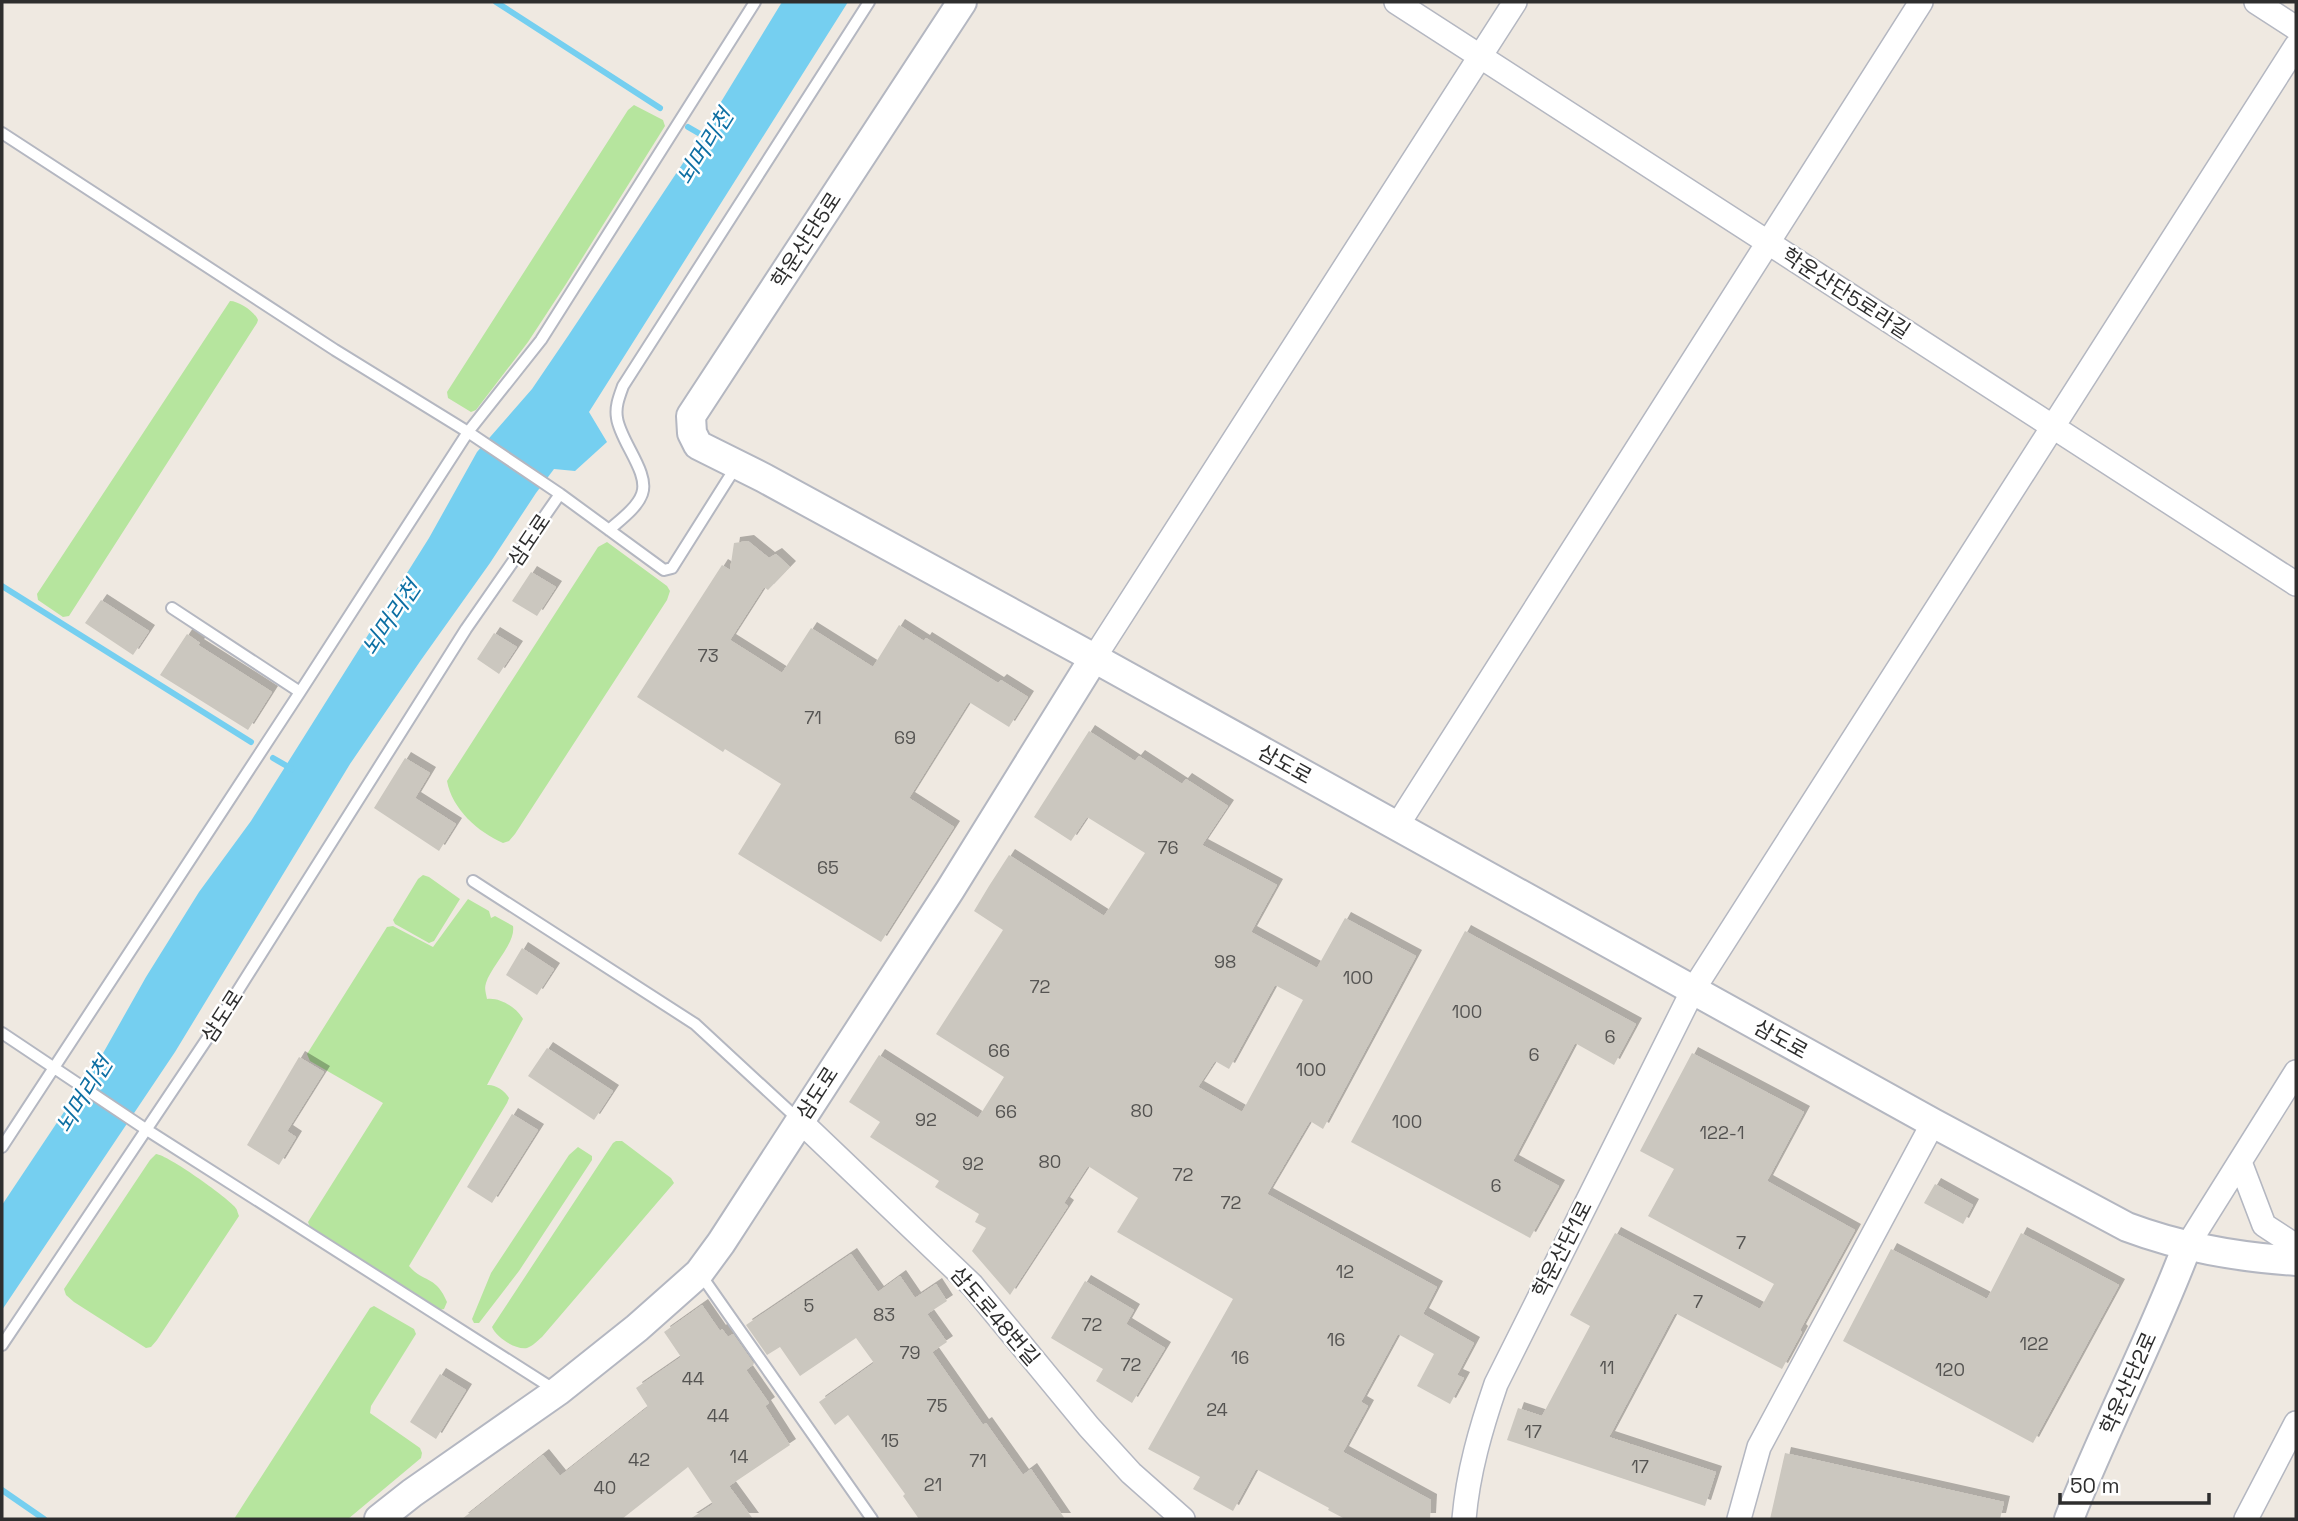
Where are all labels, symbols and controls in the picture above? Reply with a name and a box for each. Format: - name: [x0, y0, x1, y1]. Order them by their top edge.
- water label: 뇌머리천: [670, 101, 742, 191]
- street label: 학운산단5로: [765, 187, 847, 293]
- street label: 학운산단5로라길: [1777, 241, 1915, 345]
- street label: 삼도로: [502, 508, 556, 572]
- water label: 뇌머리천: [355, 572, 429, 661]
- house number: 73: [697, 644, 719, 667]
- house number: 71: [804, 706, 822, 729]
- house number: 69: [894, 726, 916, 749]
- street label: 삼도로: [1253, 738, 1317, 790]
- house number: 76: [1157, 836, 1179, 859]
- house number: 65: [817, 856, 839, 879]
- house number: 98: [1214, 950, 1236, 973]
- house number: 100: [1343, 966, 1373, 989]
- house number: 72: [1030, 975, 1050, 998]
- street label: 삼도로: [195, 984, 249, 1048]
- house number: 100: [1452, 1000, 1482, 1023]
- street label: 삼도로: [1749, 1013, 1813, 1065]
- house number: 6: [1604, 1025, 1616, 1048]
- house number: 66: [988, 1039, 1010, 1062]
- house number: 6: [1528, 1043, 1540, 1066]
- water label: 뇌머리천: [49, 1049, 121, 1139]
- house number: 100: [1296, 1058, 1326, 1081]
- street label: 삼도로: [790, 1061, 844, 1125]
- house number: 80: [1131, 1099, 1153, 1122]
- house number: 66: [995, 1100, 1017, 1123]
- house number: 92: [915, 1108, 937, 1131]
- house number: 100: [1392, 1110, 1422, 1133]
- house number: 122-1: [1700, 1121, 1744, 1144]
- house number: 80: [1039, 1150, 1061, 1173]
- house number: 92: [962, 1152, 984, 1175]
- house number: 72: [1173, 1163, 1193, 1186]
- house number: 6: [1490, 1174, 1502, 1197]
- house number: 72: [1221, 1191, 1241, 1214]
- street label: 학운산단1로: [1526, 1196, 1598, 1302]
- house number: 7: [1736, 1231, 1746, 1254]
- house number: 12: [1336, 1260, 1354, 1283]
- street label: 삼도로48번길: [945, 1261, 1045, 1371]
- house number: 7: [1693, 1290, 1703, 1313]
- house number: 5: [804, 1294, 814, 1317]
- house number: 83: [873, 1303, 895, 1326]
- house number: 72: [1082, 1313, 1102, 1336]
- house number: 16: [1327, 1328, 1345, 1351]
- street label: 학운산단2로: [2093, 1328, 2163, 1438]
- house number: 122: [2019, 1332, 2049, 1355]
- house number: 79: [899, 1341, 921, 1364]
- house number: 16: [1231, 1346, 1249, 1369]
- house number: 72: [1121, 1353, 1141, 1376]
- house number: 11: [1599, 1356, 1615, 1379]
- house number: 120: [1935, 1358, 1965, 1381]
- house number: 44: [682, 1367, 704, 1390]
- house number: 75: [927, 1394, 947, 1417]
- house number: 24: [1206, 1398, 1228, 1421]
- house number: 44: [707, 1404, 729, 1427]
- house number: 17: [1524, 1420, 1542, 1443]
- house number: 15: [881, 1429, 899, 1452]
- house number: 14: [730, 1445, 748, 1468]
- house number: 42: [628, 1448, 650, 1471]
- house number: 71: [969, 1449, 987, 1472]
- house number: 17: [1631, 1455, 1649, 1478]
- scale bar: [2060, 1462, 2209, 1506]
- text: 50 m: [2070, 1472, 2120, 1499]
- house number: 21: [924, 1473, 942, 1496]
- house number: 40: [594, 1476, 616, 1499]

